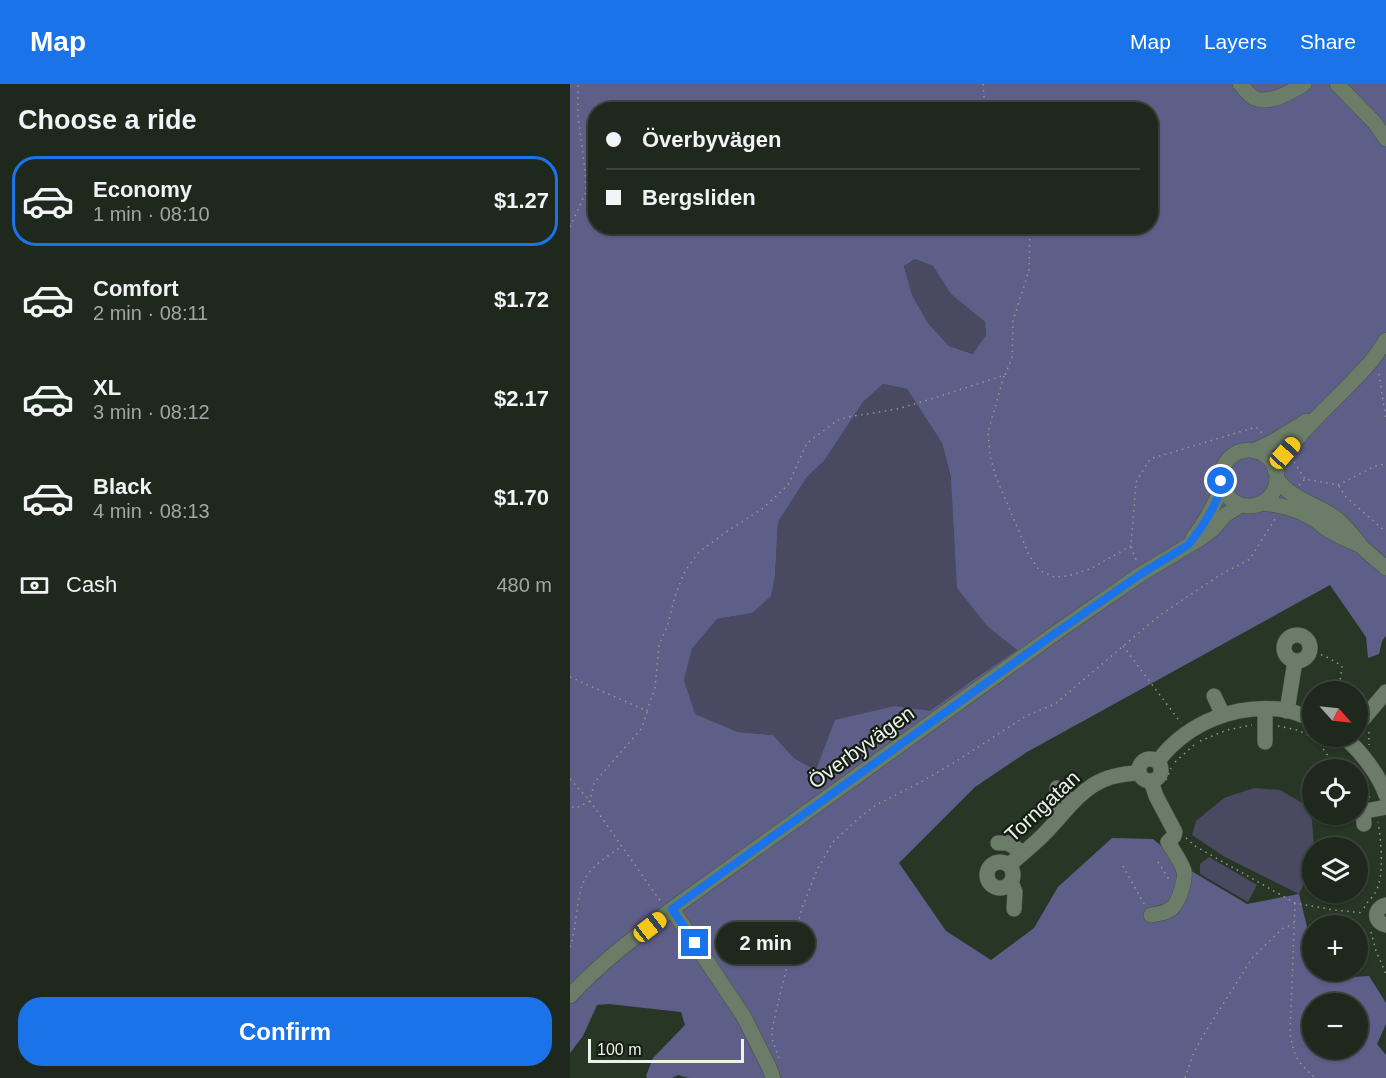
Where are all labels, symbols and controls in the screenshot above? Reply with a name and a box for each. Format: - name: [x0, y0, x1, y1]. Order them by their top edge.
- text: Map: [30, 26, 86, 57]
- text: Map: [1130, 30, 1171, 53]
- text: Layers: [1204, 30, 1267, 53]
- text: Share: [1300, 30, 1356, 53]
- text: Choose a ride: [18, 105, 197, 135]
- text: Överbyvägen: [642, 127, 781, 152]
- icon: car: [21, 174, 75, 228]
- text: Economy: [93, 177, 192, 202]
- text: Bergsliden: [642, 185, 756, 210]
- text: $1.27: [494, 188, 549, 213]
- text: 1 min · 08:10: [93, 203, 210, 225]
- icon: car: [21, 273, 75, 327]
- text: Comfort: [93, 276, 179, 301]
- text: $1.72: [494, 287, 549, 312]
- text: 2 min · 08:11: [93, 302, 208, 324]
- icon: car: [21, 372, 75, 426]
- text: XL: [93, 375, 121, 400]
- text: $2.17: [494, 386, 549, 411]
- text: 3 min · 08:12: [93, 401, 210, 423]
- car: [1266, 434, 1304, 472]
- route start: [1207, 467, 1234, 494]
- icon: car: [21, 471, 75, 525]
- text: Black: [93, 474, 152, 499]
- text: $1.70: [494, 485, 549, 510]
- text: 4 min · 08:13: [93, 500, 210, 522]
- icon: cash: [18, 569, 51, 602]
- text: Cash: [66, 572, 117, 597]
- text: 480 m: [496, 574, 552, 596]
- north arrow: [1302, 681, 1368, 747]
- map controls: [1302, 681, 1368, 1059]
- street label: Överbyvägen: [804, 701, 918, 793]
- button: locate: [1302, 759, 1368, 825]
- street label: Torngatan: [1000, 766, 1084, 846]
- button: layers: [1302, 837, 1368, 903]
- car: [630, 909, 670, 945]
- button: +: [1302, 915, 1368, 981]
- callout: 2 min: [716, 922, 815, 964]
- route end: [681, 929, 708, 956]
- text: 2 min: [739, 932, 792, 954]
- button: −: [1302, 993, 1368, 1059]
- button: Confirm: [18, 997, 552, 1066]
- scale bar: [588, 1036, 744, 1064]
- text: 100 m: [597, 1041, 641, 1058]

